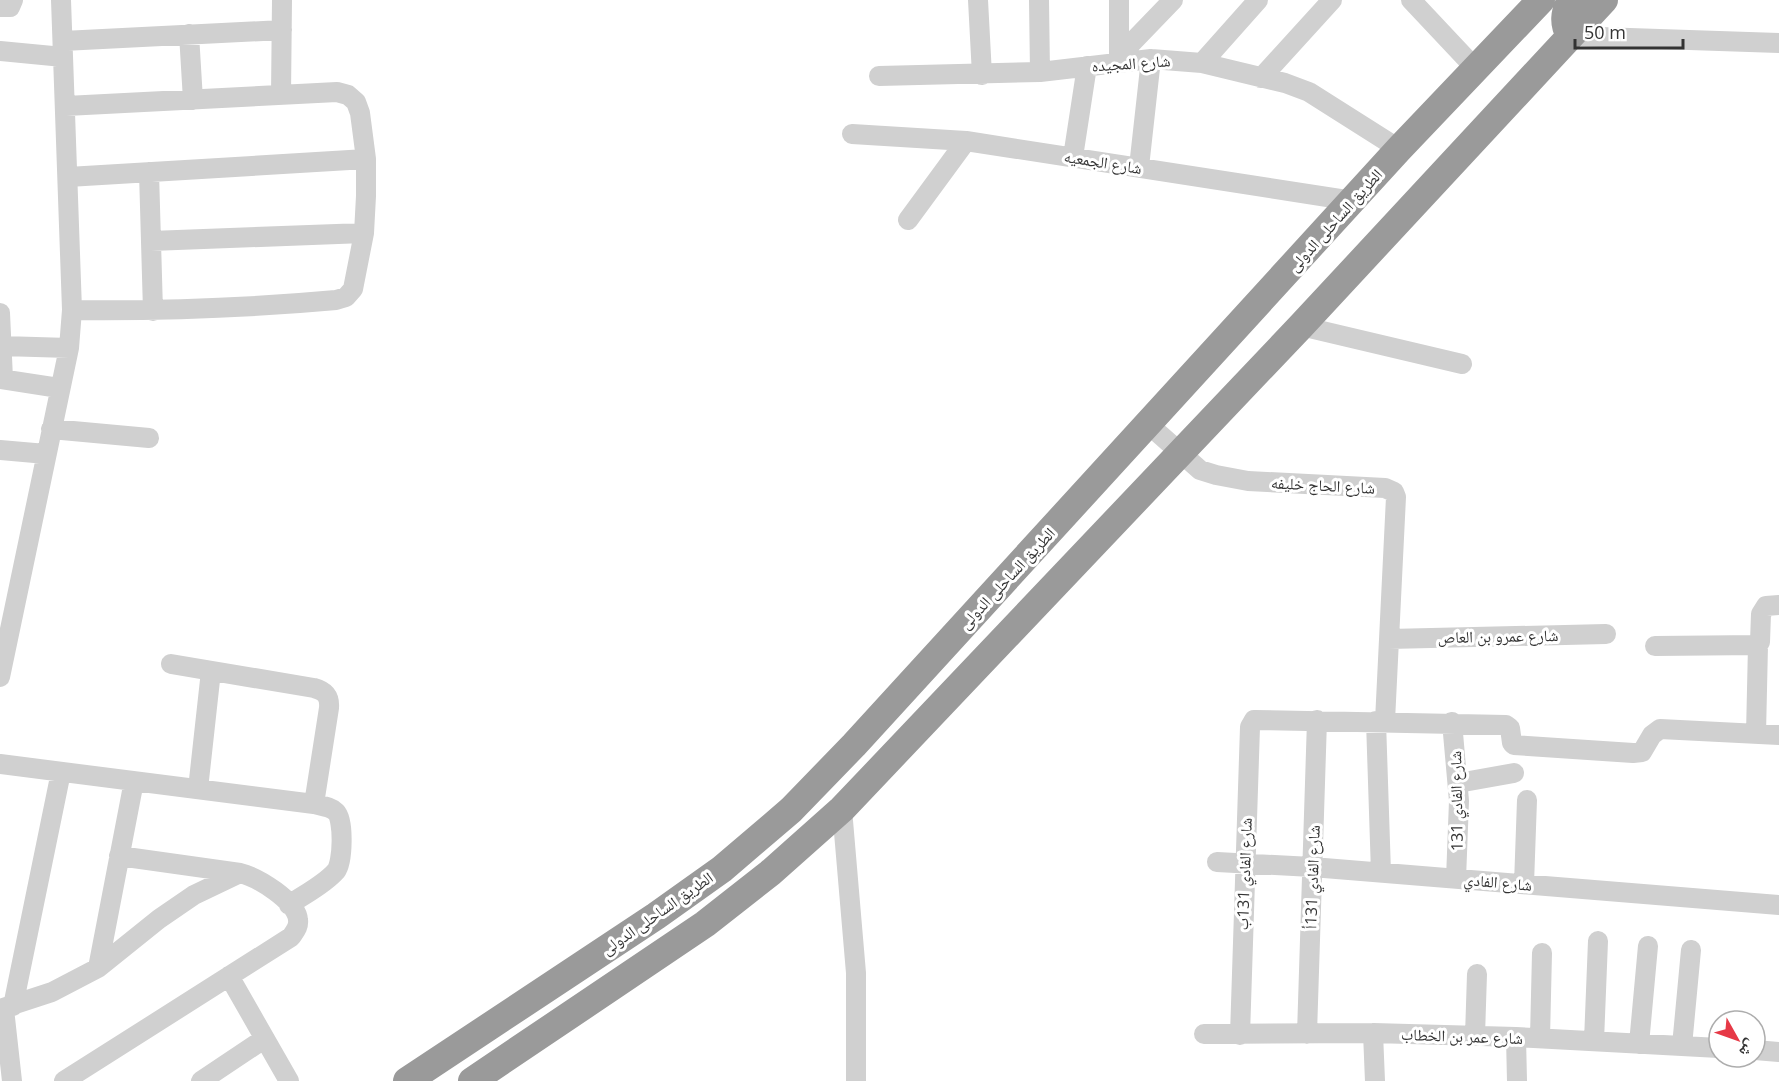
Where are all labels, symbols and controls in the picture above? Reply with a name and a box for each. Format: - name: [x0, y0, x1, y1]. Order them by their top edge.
- scale bar: [1575, 12, 1683, 50]
- text: 50 m: [1584, 20, 1626, 44]
- street label: شارع المجيده: [1091, 49, 1171, 77]
- street label: شارع الجمعيه: [1062, 145, 1144, 179]
- street label: الطريق الساحلى الدولى: [1283, 164, 1387, 276]
- street label: شارع الحاج خليفه: [1270, 471, 1376, 499]
- street label: الطريق الساحلى الدولى: [954, 522, 1060, 634]
- street label: شارع عمرو بن العاص: [1437, 624, 1559, 648]
- street label: شارع الفادي 131: [1444, 751, 1470, 851]
- street label: شارع الفادي 131ب: [1231, 817, 1259, 931]
- street label: شارع الفادي 131أ: [1299, 825, 1327, 930]
- street label: الطريق الساحلى الدولى: [597, 866, 717, 960]
- street label: شارع الفادي: [1463, 868, 1533, 898]
- north arrow: [1707, 1009, 1767, 1069]
- street label: شارع عمر بن الخطاب: [1401, 1023, 1523, 1049]
- text: ش: [1735, 1035, 1762, 1062]

